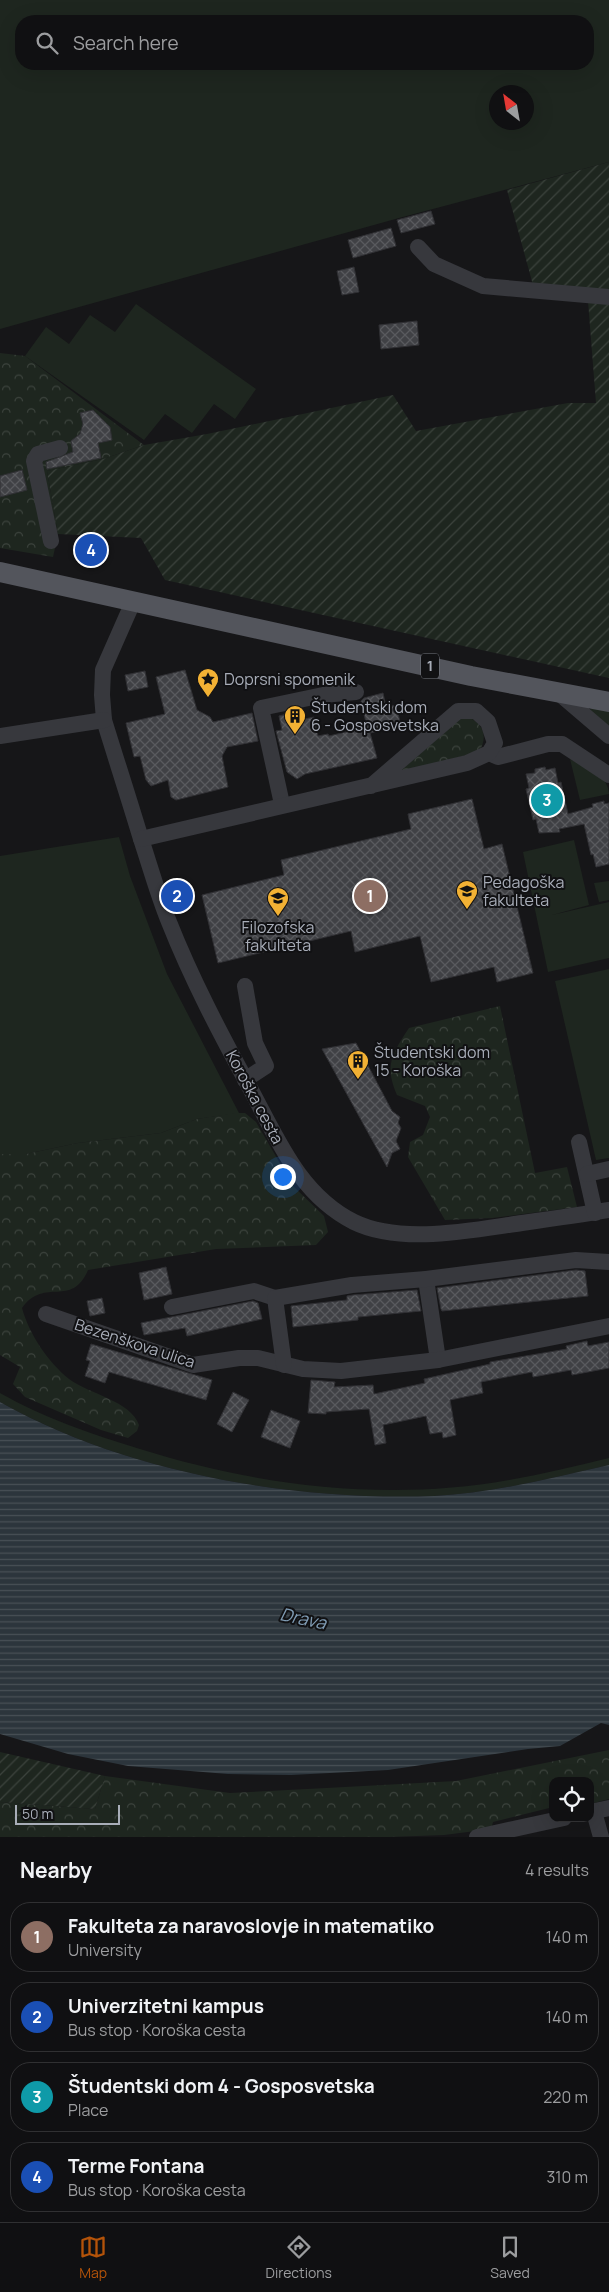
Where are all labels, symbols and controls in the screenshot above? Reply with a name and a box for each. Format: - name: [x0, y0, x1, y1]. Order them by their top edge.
- search box: [15, 15, 594, 70]
- icon: search: [33, 29, 61, 57]
- text: Search here: [73, 30, 179, 56]
- north arrow: [489, 85, 534, 130]
- pin: 4: [75, 531, 107, 569]
- road number: 1: [421, 654, 439, 678]
- place icon: Doprsni spomenik: [196, 667, 220, 698]
- place label: Doprsni spomenik: [224, 668, 356, 690]
- place label: Študentski dom 6 - Gosposvetska: [311, 696, 439, 736]
- building icon: Študentski dom 6 - Gosposvetska: [283, 704, 307, 735]
- pin: 3: [531, 781, 563, 819]
- place label: Pedagoška fakulteta: [483, 871, 564, 911]
- pin: 2: [161, 877, 193, 915]
- pin: 1: [354, 877, 386, 915]
- school or university icon: Pedagoška fakulteta: [455, 879, 479, 910]
- school or university icon: Filozofska fakulteta: [266, 886, 290, 917]
- place label: Filozofska fakulteta: [242, 916, 314, 956]
- place label: Študentski dom 15 - Koroška: [374, 1041, 490, 1081]
- street label: Koroška cesta: [221, 1046, 289, 1148]
- building icon: Študentski dom 15 - Koroška: [346, 1049, 370, 1080]
- your location: [270, 1164, 296, 1190]
- street label: Bezenškova ulica: [72, 1313, 198, 1373]
- water label: Drava: [278, 1601, 329, 1635]
- map controls: [549, 1777, 594, 1822]
- button: locate: [549, 1777, 594, 1822]
- scale bar: [15, 1802, 120, 1825]
- text: 50 m: [22, 1804, 53, 1823]
- text: Nearby: [20, 1856, 92, 1884]
- text: 4 results: [525, 1859, 589, 1881]
- text: Fakulteta za naravoslovje in matematiko: [68, 1913, 434, 1939]
- text: 1: [33, 1926, 41, 1948]
- text: 140 m: [546, 1926, 588, 1948]
- text: University: [68, 1939, 142, 1961]
- text: Univerzitetni kampus: [68, 1993, 264, 2019]
- text: 2: [32, 2006, 42, 2028]
- text: 140 m: [546, 2006, 588, 2028]
- text: Bus stop · Koroška cesta: [68, 2019, 246, 2041]
- text: Študentski dom 4 - Gosposvetska: [68, 2073, 375, 2099]
- text: 3: [32, 2086, 42, 2108]
- text: 220 m: [543, 2086, 588, 2108]
- text: Place: [68, 2099, 108, 2121]
- text: Terme Fontana: [68, 2153, 204, 2179]
- text: 4: [32, 2166, 42, 2188]
- text: 310 m: [546, 2166, 588, 2188]
- text: Bus stop · Koroška cesta: [68, 2179, 246, 2201]
- tab: Map: [79, 2233, 107, 2282]
- tab: Directions: [266, 2233, 332, 2282]
- tab: Saved: [490, 2233, 530, 2282]

